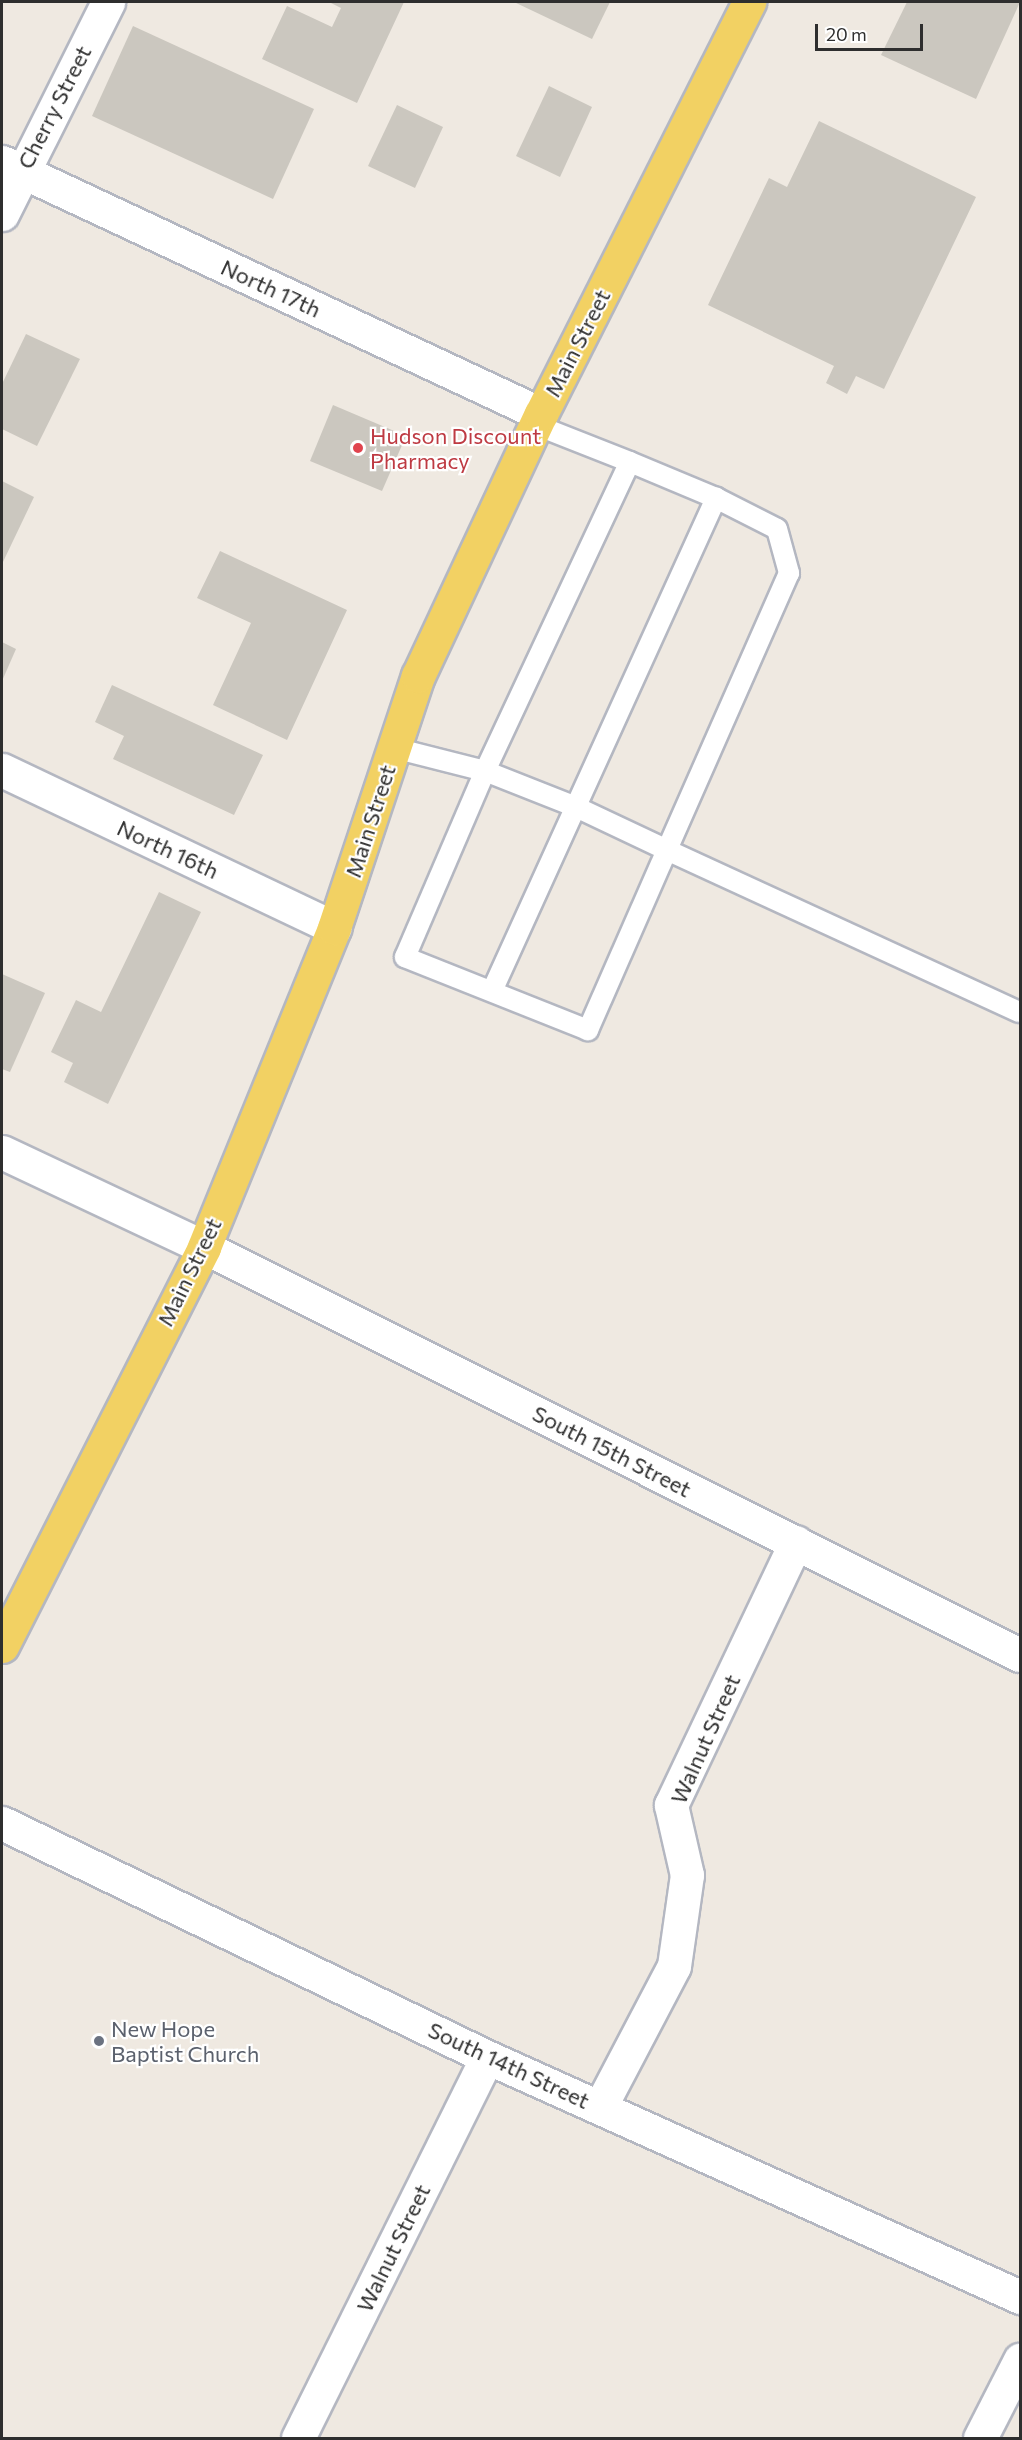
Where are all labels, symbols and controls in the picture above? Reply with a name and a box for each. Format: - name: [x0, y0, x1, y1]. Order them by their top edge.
- scale bar: [818, 12, 926, 50]
- text: 20 m: [826, 23, 867, 45]
- street label: Cherry Street: [12, 41, 96, 173]
- street label: North 17th: [217, 253, 325, 323]
- street label: Main Street: [539, 285, 615, 401]
- place label: Hudson Discount Pharmacy: [370, 422, 541, 474]
- marker: Hudson Discount Pharmacy: [351, 441, 365, 455]
- street label: Main Street: [339, 761, 401, 881]
- street label: North 16th: [113, 814, 223, 884]
- street label: Main Street: [151, 1214, 227, 1330]
- street label: South 15th Street: [528, 1400, 696, 1502]
- street label: Walnut Street: [665, 1670, 745, 1808]
- place label: New Hope Baptist Church: [111, 2015, 259, 2066]
- street label: South 14th Street: [424, 2016, 594, 2114]
- marker: New Hope Baptist Church: [92, 2034, 106, 2048]
- street label: Walnut Street: [351, 2180, 435, 2316]

